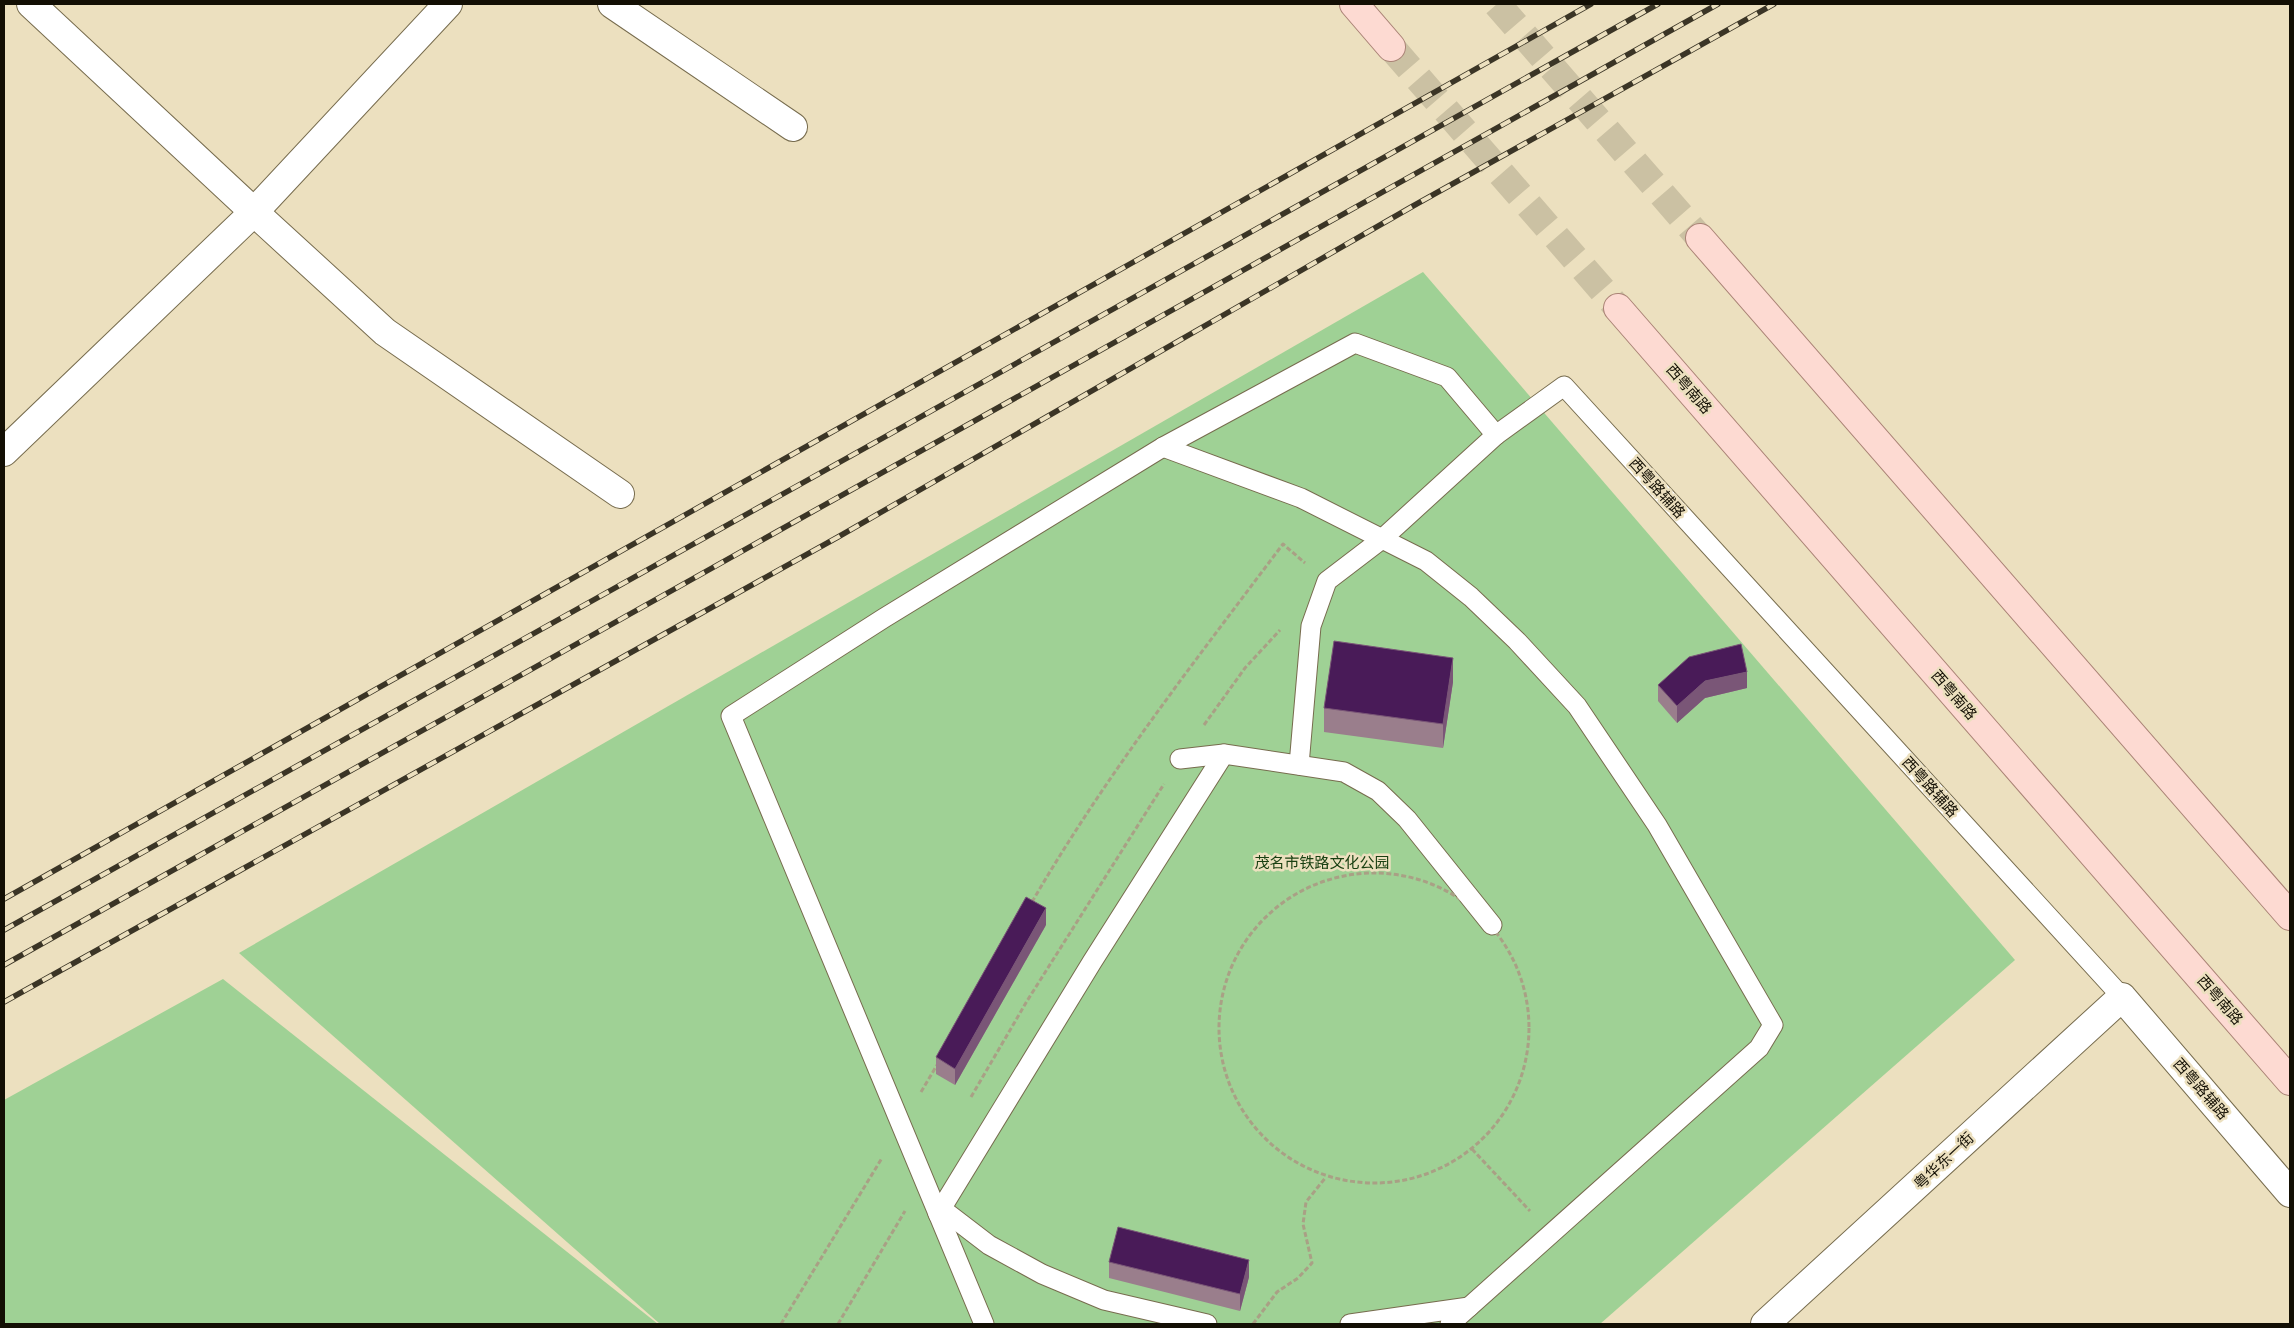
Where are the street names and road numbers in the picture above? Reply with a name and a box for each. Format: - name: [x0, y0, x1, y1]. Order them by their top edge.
- street label: 西粤南路: [1663, 360, 1716, 418]
- street label: 西粤路辅路: [1625, 453, 1690, 522]
- street label: 西粤南路: [1928, 666, 1981, 724]
- street label: 西粤路辅路: [1898, 752, 1963, 821]
- street label: 西粤南路: [2194, 971, 2247, 1029]
- street label: 西粤路辅路: [2170, 1054, 2233, 1123]
- street label: 粤华东一街: [1910, 1128, 1978, 1193]

